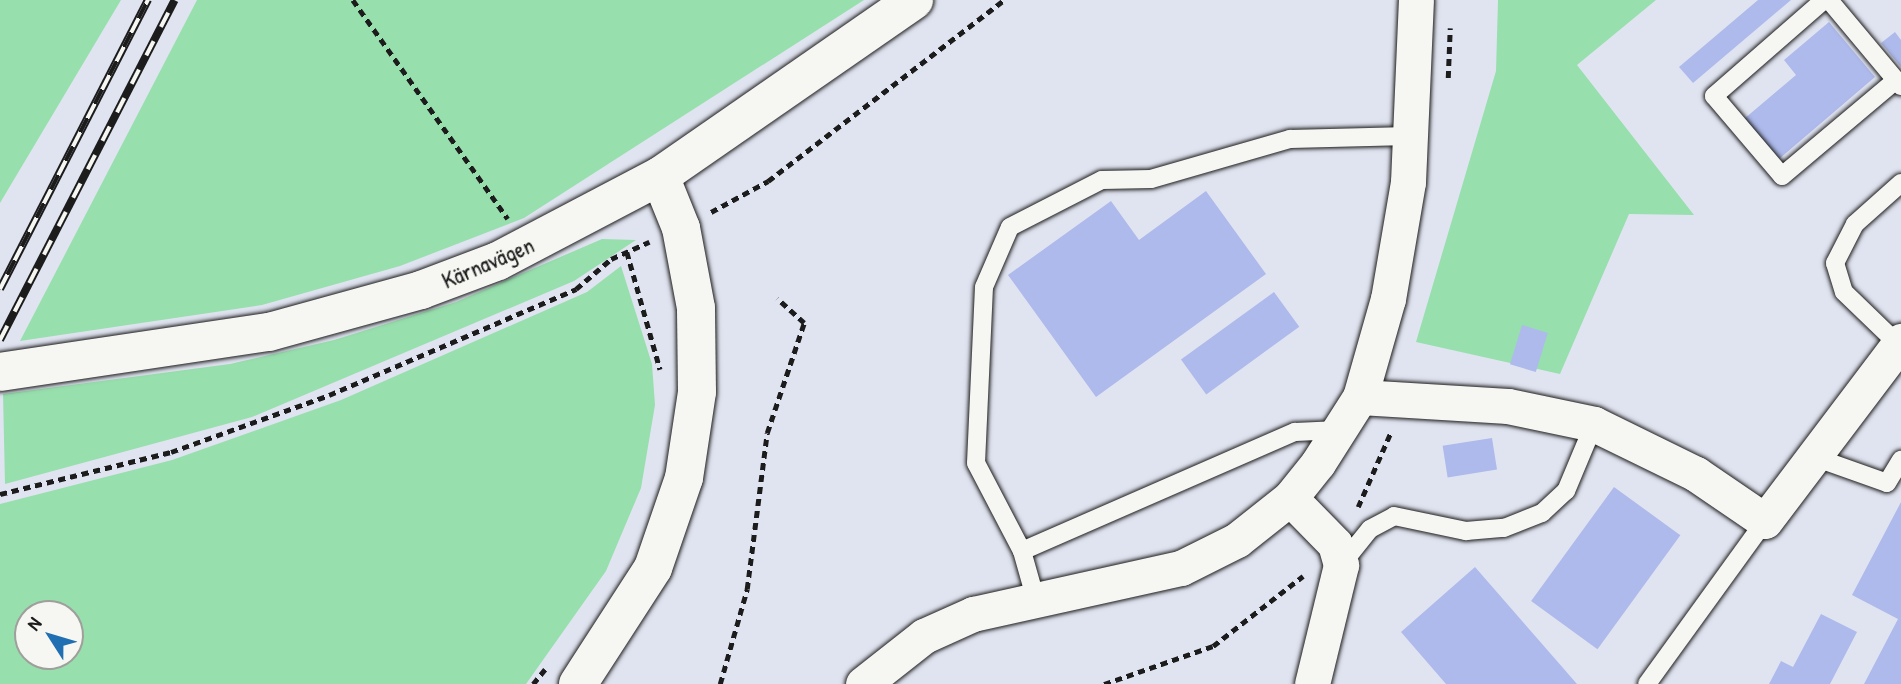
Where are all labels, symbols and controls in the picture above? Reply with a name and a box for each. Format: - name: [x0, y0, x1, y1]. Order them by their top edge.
- street label: Kärnavägen: [438, 231, 538, 295]
- north arrow: [14, 600, 84, 670]
- text: N: [20, 612, 47, 635]

